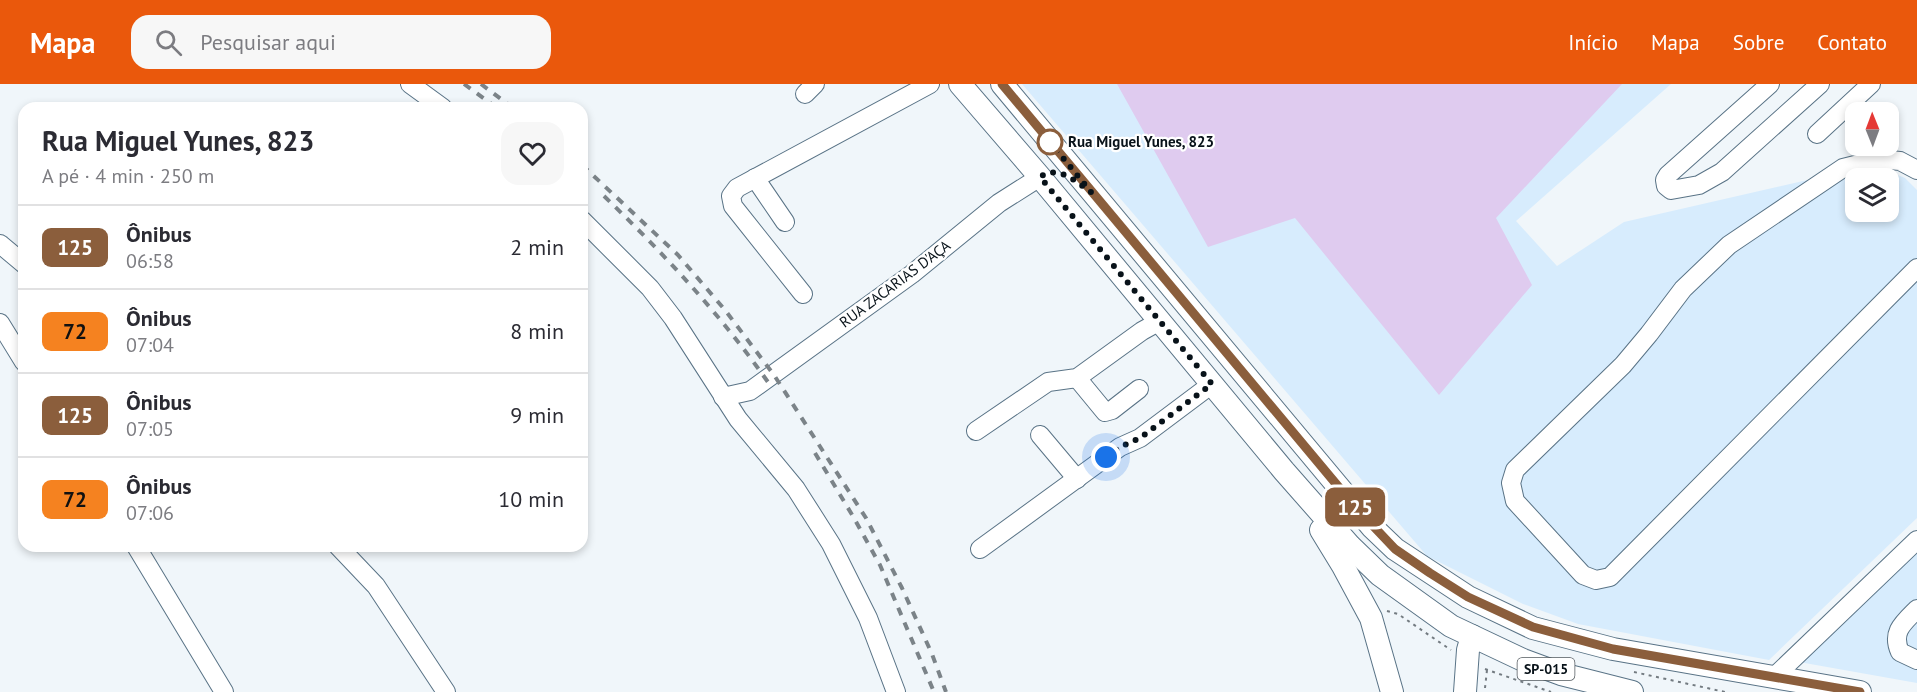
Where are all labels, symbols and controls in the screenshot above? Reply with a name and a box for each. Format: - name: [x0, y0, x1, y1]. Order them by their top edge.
- search box: [131, 15, 551, 69]
- text: Mapa: [30, 24, 95, 61]
- icon: search: [152, 26, 185, 59]
- text: Pesquisar aqui: [200, 28, 336, 56]
- text: Início: [1568, 29, 1618, 56]
- text: Mapa: [1651, 29, 1700, 56]
- text: Sobre: [1733, 29, 1784, 56]
- text: Contato: [1817, 29, 1887, 56]
- north arrow: [1845, 102, 1899, 156]
- map controls: [1845, 102, 1899, 222]
- text: Rua Miguel Yunes, 823: [42, 122, 314, 159]
- button: heart: [501, 122, 564, 185]
- marker: Rua Miguel Yunes, 823: [1037, 129, 1063, 155]
- place label: Rua Miguel Yunes, 823: [1068, 132, 1214, 151]
- text: A pé · 4 min · 250 m: [42, 163, 214, 189]
- button: layers: [1845, 168, 1899, 222]
- text: Ônibus: [126, 220, 192, 248]
- text: 2 min: [510, 233, 564, 261]
- text: 125: [57, 234, 93, 261]
- street label: RUA ZACARIAS D'AÇA: [836, 236, 954, 331]
- text: 06:58: [126, 248, 174, 274]
- text: Ônibus: [126, 304, 192, 332]
- text: 8 min: [510, 317, 564, 345]
- text: 72: [63, 318, 87, 345]
- text: 07:04: [126, 332, 174, 358]
- text: Ônibus: [126, 388, 192, 416]
- text: 9 min: [510, 401, 564, 429]
- text: 125: [57, 402, 93, 429]
- text: 07:05: [126, 416, 174, 442]
- your location: [1091, 442, 1121, 472]
- text: Ônibus: [126, 472, 192, 500]
- text: 10 min: [498, 485, 564, 513]
- text: 72: [63, 486, 87, 513]
- line badge: 125: [1320, 488, 1390, 526]
- text: 125: [1337, 494, 1373, 521]
- text: 07:06: [126, 500, 174, 526]
- road number: SP-015: [1518, 658, 1574, 680]

